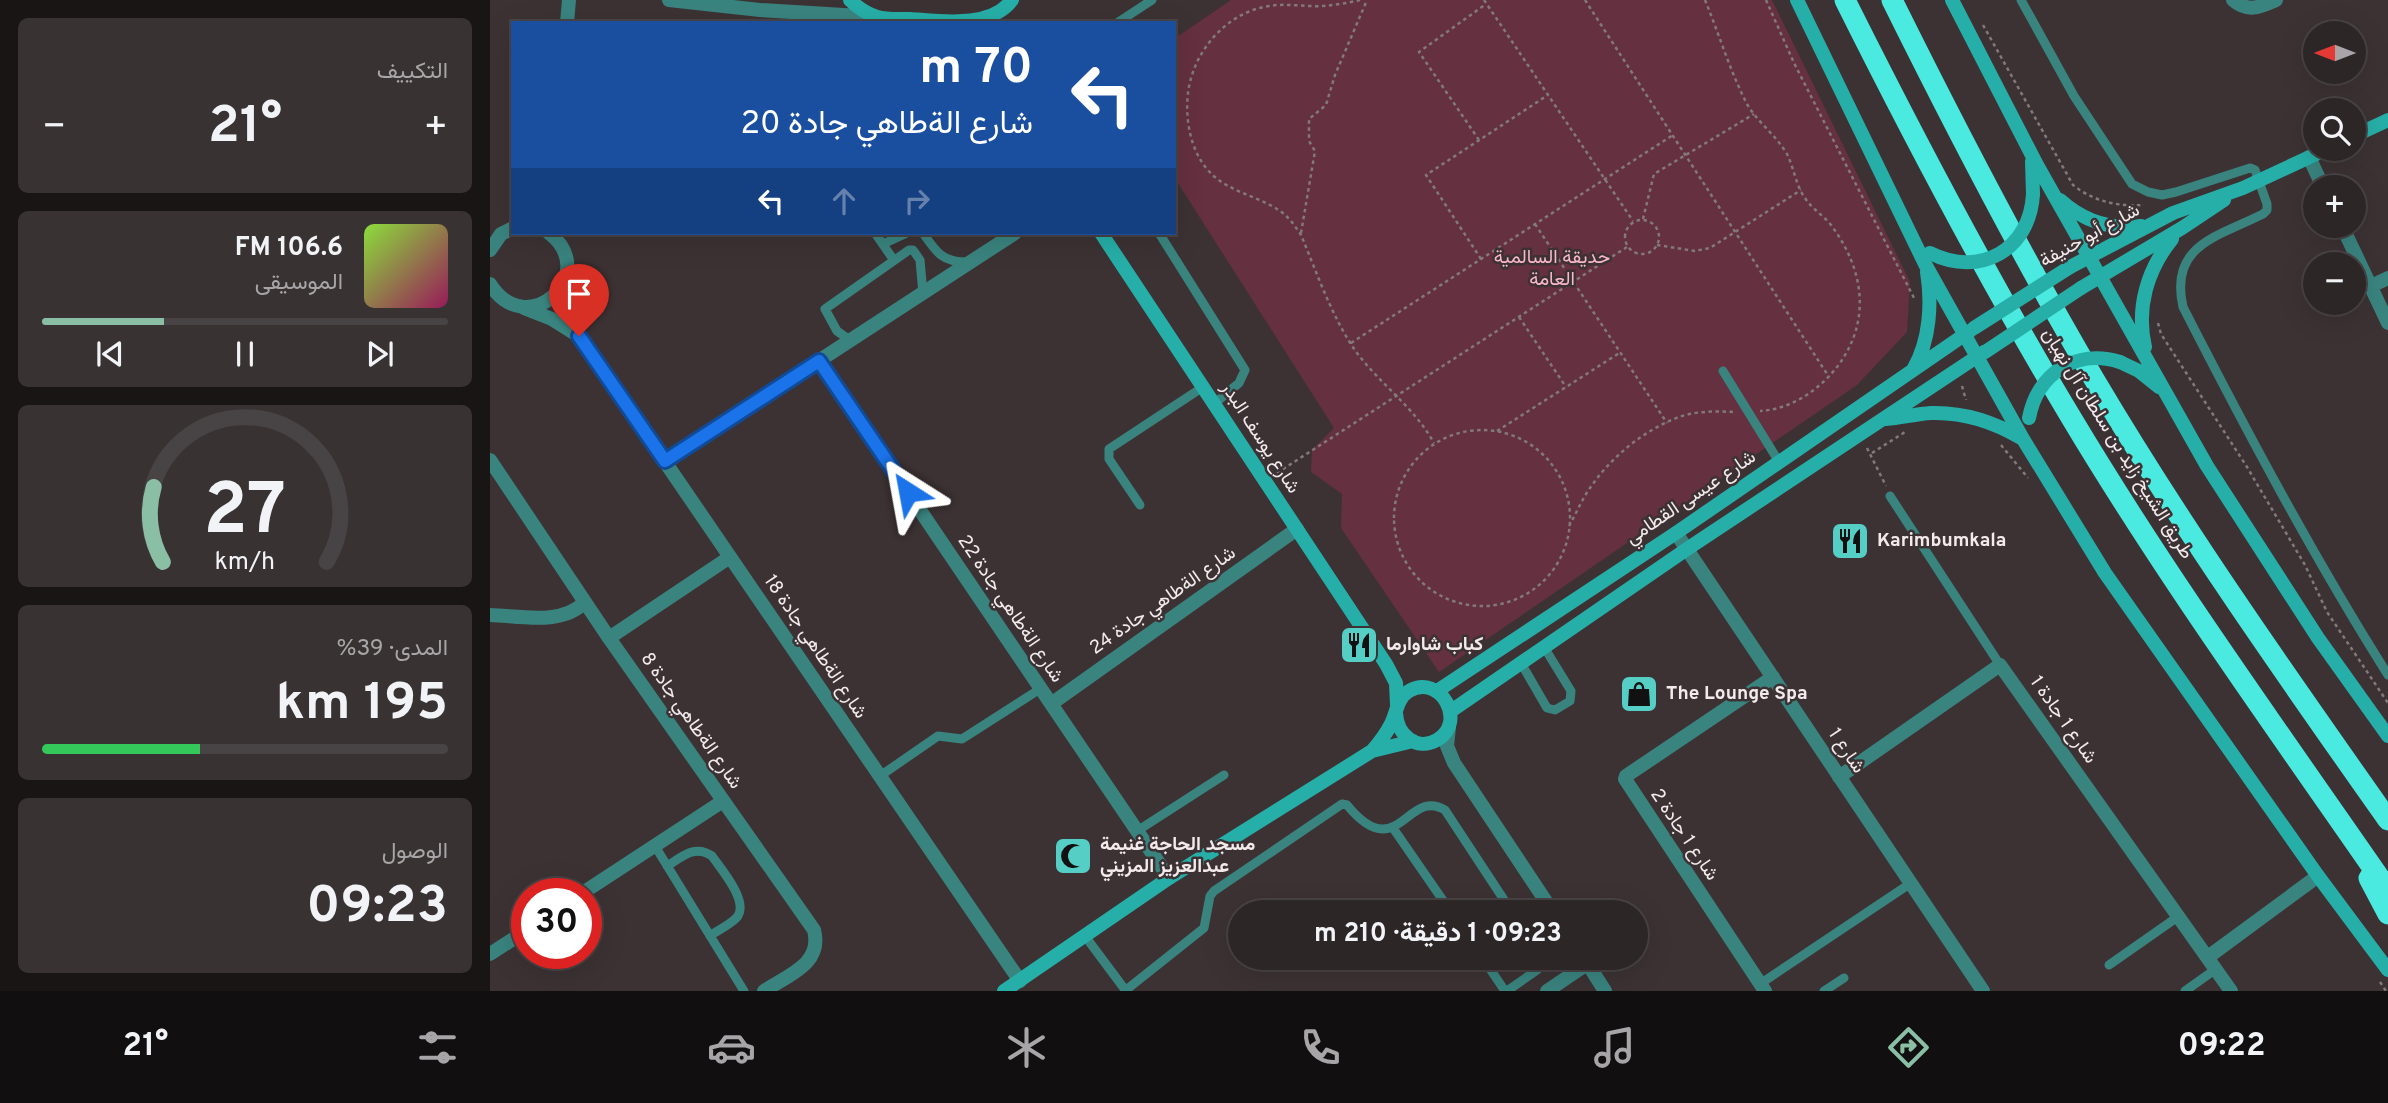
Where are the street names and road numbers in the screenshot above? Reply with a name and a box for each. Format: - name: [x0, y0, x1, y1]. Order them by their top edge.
- street label: شارع أبو حنيفة: [2036, 199, 2144, 273]
- street label: طريق الشيخ زايد بن سلطان آل نهيان: [2036, 324, 2198, 564]
- street label: شارع يوسف البدر: [1214, 377, 1305, 498]
- street label: شارع عيسى القطامي: [1621, 445, 1762, 552]
- street label: شارع الةطاهي جادة 22: [950, 531, 1068, 689]
- street label: شارع الةطاهي جادة 24: [1085, 542, 1242, 662]
- street label: شارع الةطاهي جادة 18: [756, 570, 872, 725]
- street label: شارع الةطاهي جادة 8: [633, 648, 747, 795]
- street label: شارع 1 جادة 1: [2024, 672, 2102, 768]
- street label: شارع 1: [1822, 724, 1870, 778]
- street label: شارع 1 جادة 2: [1644, 784, 1724, 886]

